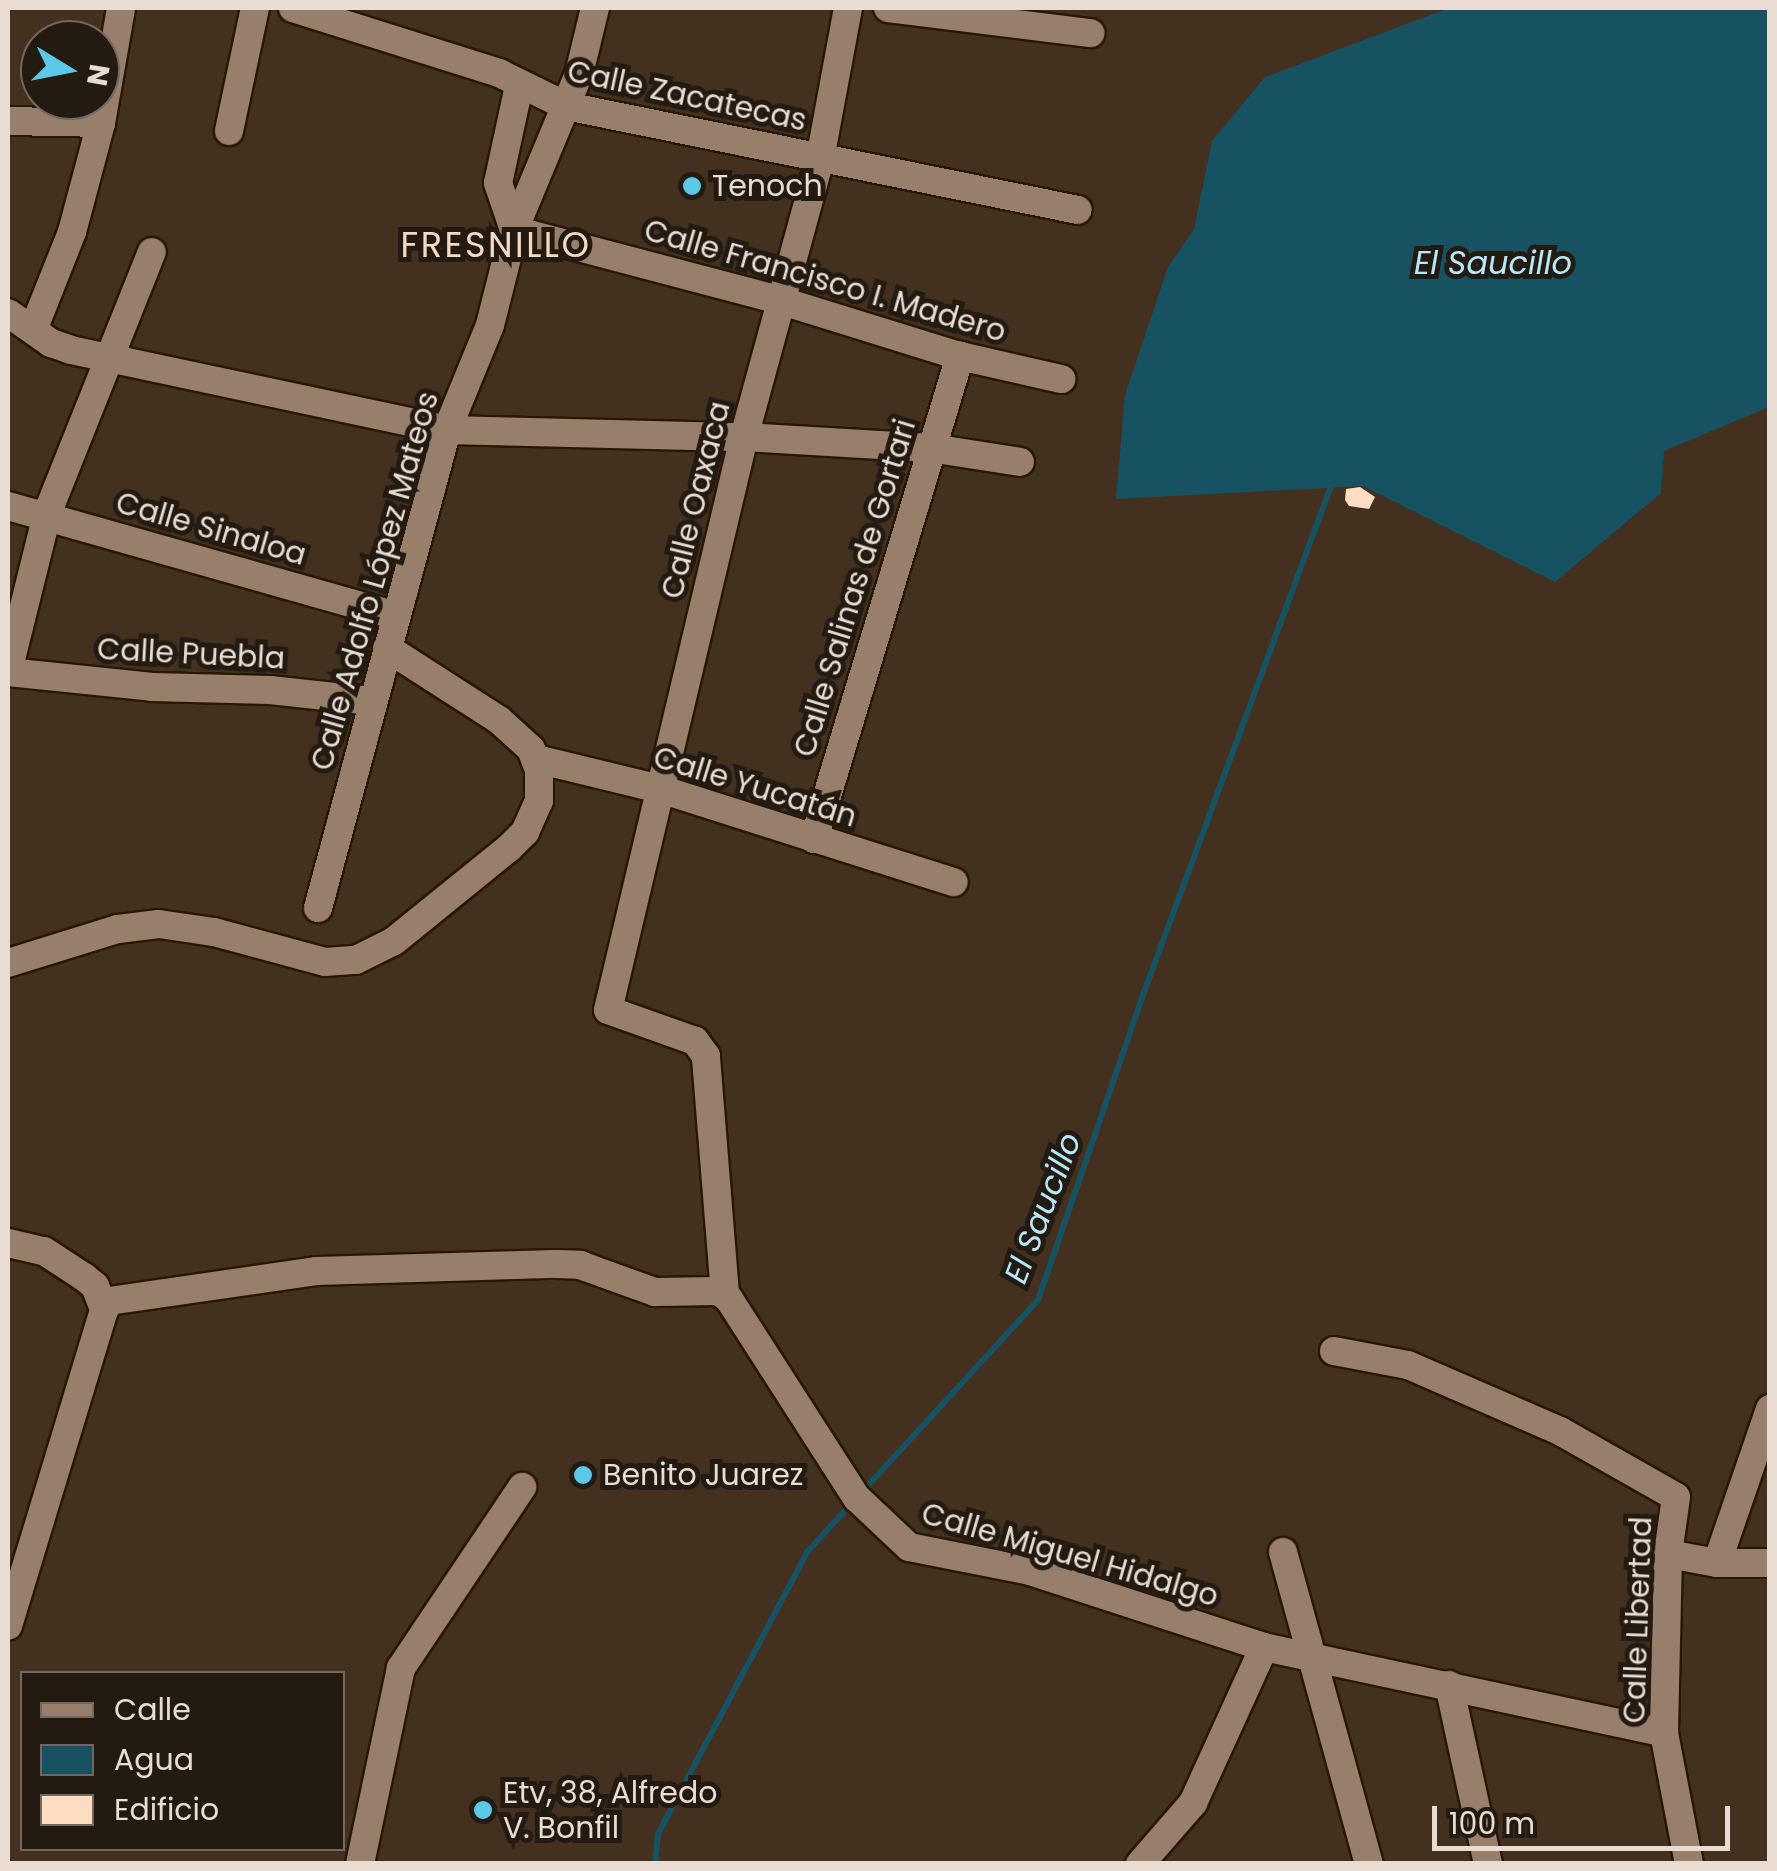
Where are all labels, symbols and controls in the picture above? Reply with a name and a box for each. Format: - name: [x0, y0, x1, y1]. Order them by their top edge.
- north arrow: [20, 20, 120, 120]
- street label: Calle Zacatecas: [564, 53, 810, 139]
- text: N: [77, 61, 119, 89]
- place label: Tenoch: [712, 168, 823, 204]
- marker: Tenoch: [681, 175, 703, 197]
- street label: Calle Francisco I. Madero: [640, 212, 1010, 350]
- district label: FRESNILLO: [401, 224, 591, 266]
- water label: El Saucillo: [1414, 244, 1572, 282]
- street label: Calle Adolfo López Mateos: [304, 388, 446, 774]
- street label: Calle Oaxaca: [654, 398, 738, 602]
- street label: Calle Salinas de Gortari: [786, 415, 924, 761]
- street label: Calle Sinaloa: [112, 485, 310, 573]
- street label: Calle Puebla: [96, 631, 286, 677]
- street label: Calle Yucatán: [649, 739, 861, 835]
- water label: El Saucillo: [997, 1127, 1089, 1289]
- place label: Benito Juarez: [603, 1457, 804, 1493]
- marker: Benito Juarez: [572, 1464, 594, 1486]
- street label: Calle Miguel Hidalgo: [917, 1495, 1223, 1615]
- street label: Calle Libertad: [1616, 1516, 1660, 1724]
- legend: [20, 1671, 345, 1851]
- text: Calle: [114, 1688, 191, 1731]
- text: Agua: [114, 1738, 194, 1781]
- place label: Etv, 38, Alfredo V. Bonfil: [503, 1775, 717, 1846]
- scale bar: [1437, 1786, 1734, 1848]
- text: Edificio: [114, 1788, 219, 1831]
- marker: Etv, 38, Alfredo V. Bonfil: [472, 1799, 494, 1821]
- text: 100 m: [1449, 1802, 1535, 1845]

